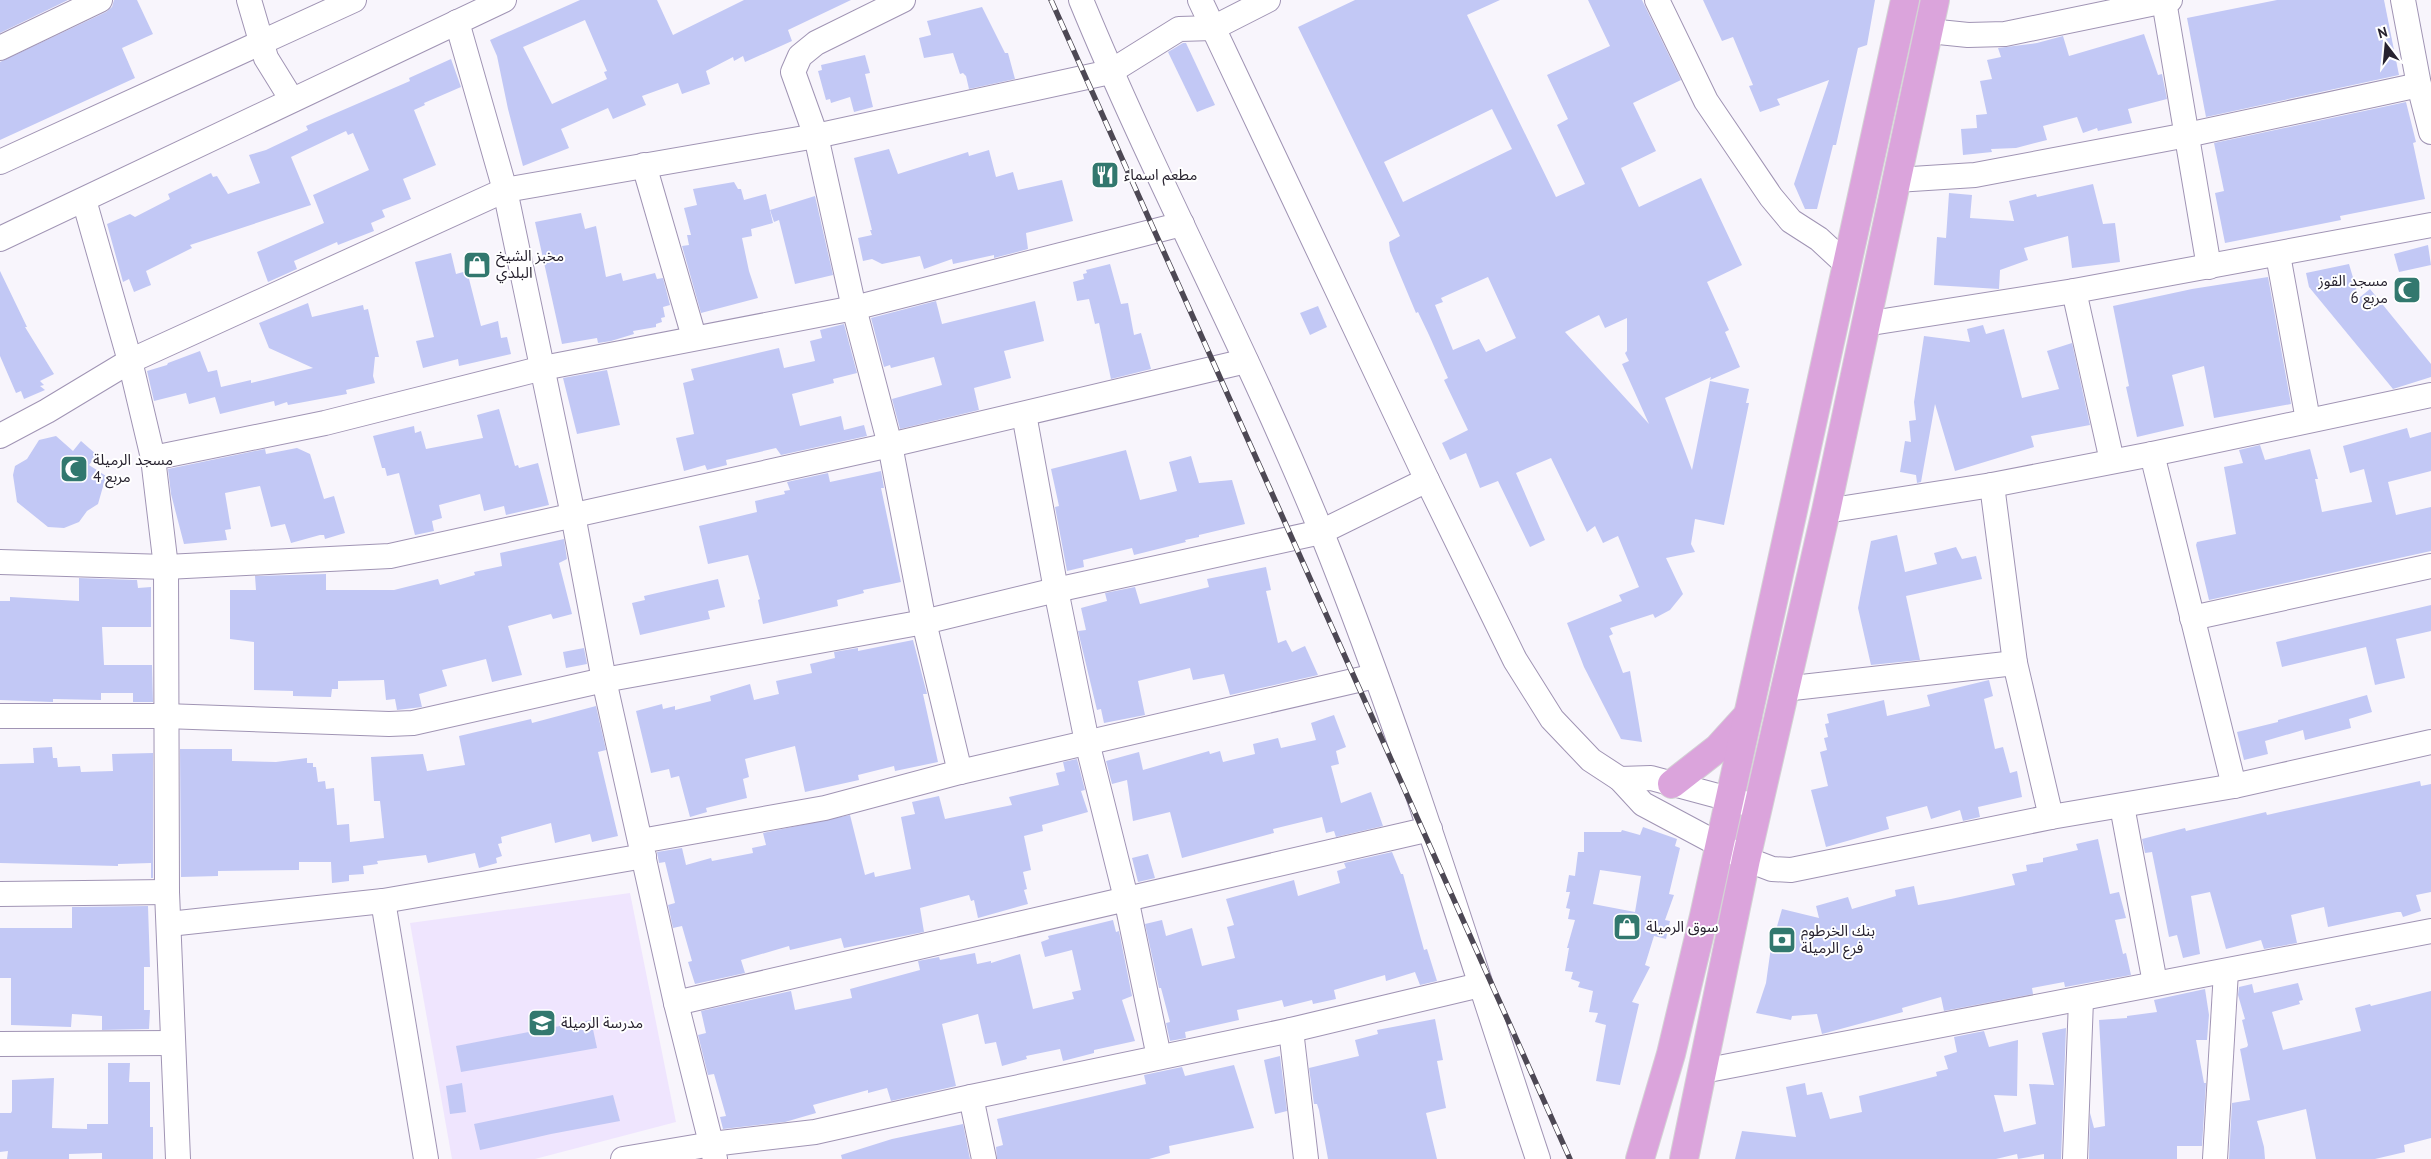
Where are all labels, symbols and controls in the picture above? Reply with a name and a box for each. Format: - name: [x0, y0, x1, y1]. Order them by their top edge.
- north arrow: [2361, 20, 2411, 70]
- text: N: [2376, 23, 2389, 42]
- restaurant icon: مطعم اسماء: [1090, 160, 1120, 190]
- place label: مطعم اسماء: [1124, 165, 1197, 186]
- place label: مخبز الشيخ البلدي: [496, 246, 564, 284]
- shop icon: مخبز الشيخ البلدي: [462, 250, 492, 280]
- place label: مسجد القوز مربع 6: [2317, 271, 2388, 310]
- mosque icon: مسجد القوز مربع 6: [2392, 275, 2422, 305]
- place label: مسجد الرميلة مربع 4: [93, 450, 173, 489]
- mosque icon: مسجد الرميلة مربع 4: [59, 454, 89, 484]
- shop icon: سوق الرميلة: [1612, 912, 1642, 942]
- place label: سوق الرميلة: [1646, 917, 1719, 936]
- place label: بنك الخرطوم فرع الرميلة: [1801, 921, 1875, 960]
- bank icon: بنك الخرطوم فرع الرميلة: [1767, 925, 1797, 955]
- school or university icon: مدرسة الرميلة: [527, 1008, 557, 1038]
- place label: مدرسة الرميلة: [561, 1013, 643, 1032]

